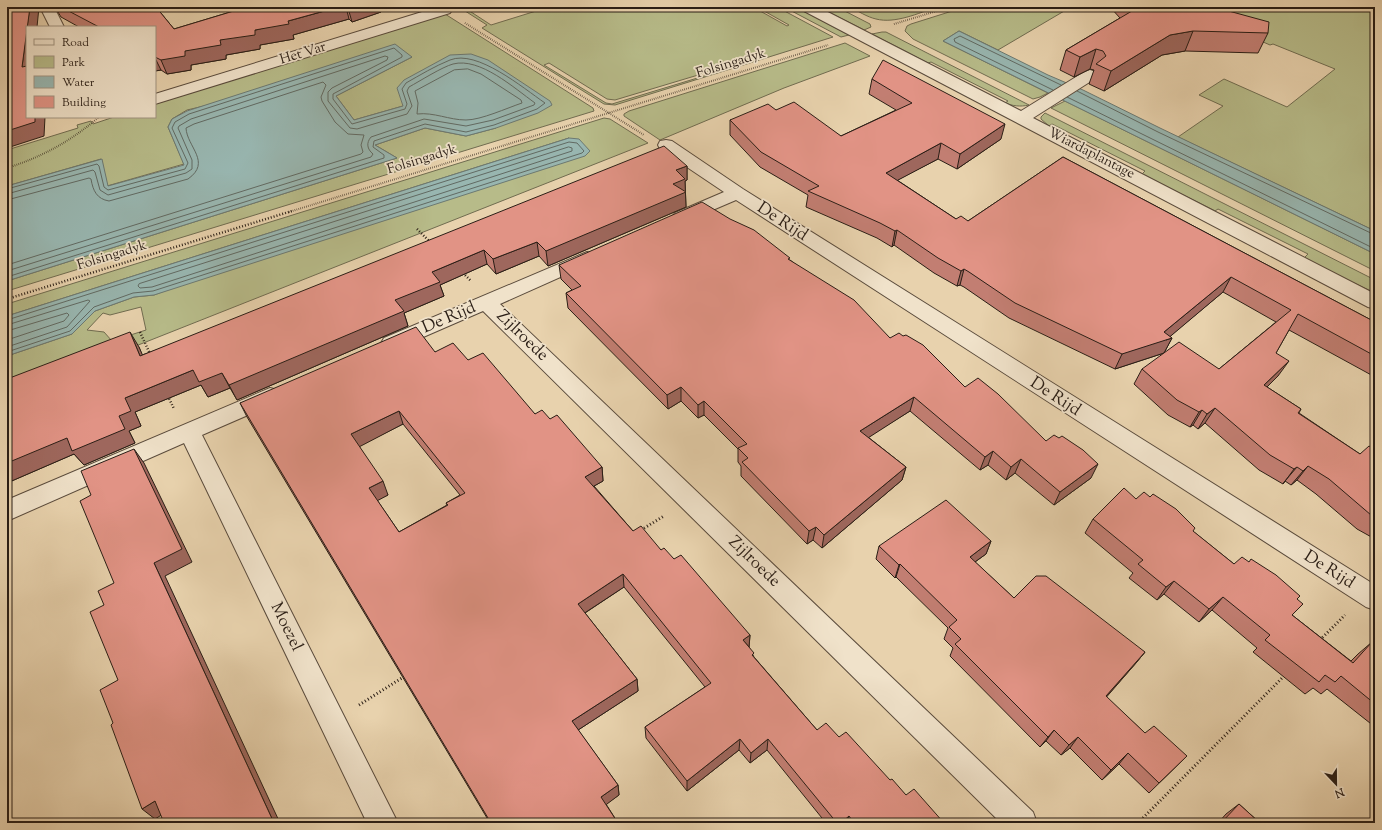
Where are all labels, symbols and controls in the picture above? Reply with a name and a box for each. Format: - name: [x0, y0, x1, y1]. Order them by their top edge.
- legend: [26, 26, 156, 118]
- text: Road: [62, 34, 89, 52]
- street label: Het Var: [277, 37, 329, 70]
- street label: Folsingadyk: [694, 44, 769, 84]
- text: Park: [62, 54, 85, 72]
- text: Water: [62, 74, 95, 92]
- text: Building: [62, 94, 106, 112]
- street label: Wiardaplantage: [1044, 124, 1138, 184]
- street label: Folsingadyk: [385, 140, 460, 180]
- street label: De Rijd: [752, 197, 812, 248]
- street label: Folsingadyk: [75, 236, 150, 276]
- street label: De Rijd: [418, 296, 480, 340]
- street label: Zijlroede: [490, 305, 554, 367]
- street label: De Rijd: [1025, 372, 1085, 423]
- street label: Zijlroede: [722, 531, 786, 593]
- street label: De Rijd: [1299, 545, 1360, 595]
- street label: Moezel: [264, 599, 308, 656]
- north arrow: [1316, 764, 1356, 804]
- text: N: [1332, 783, 1347, 801]

